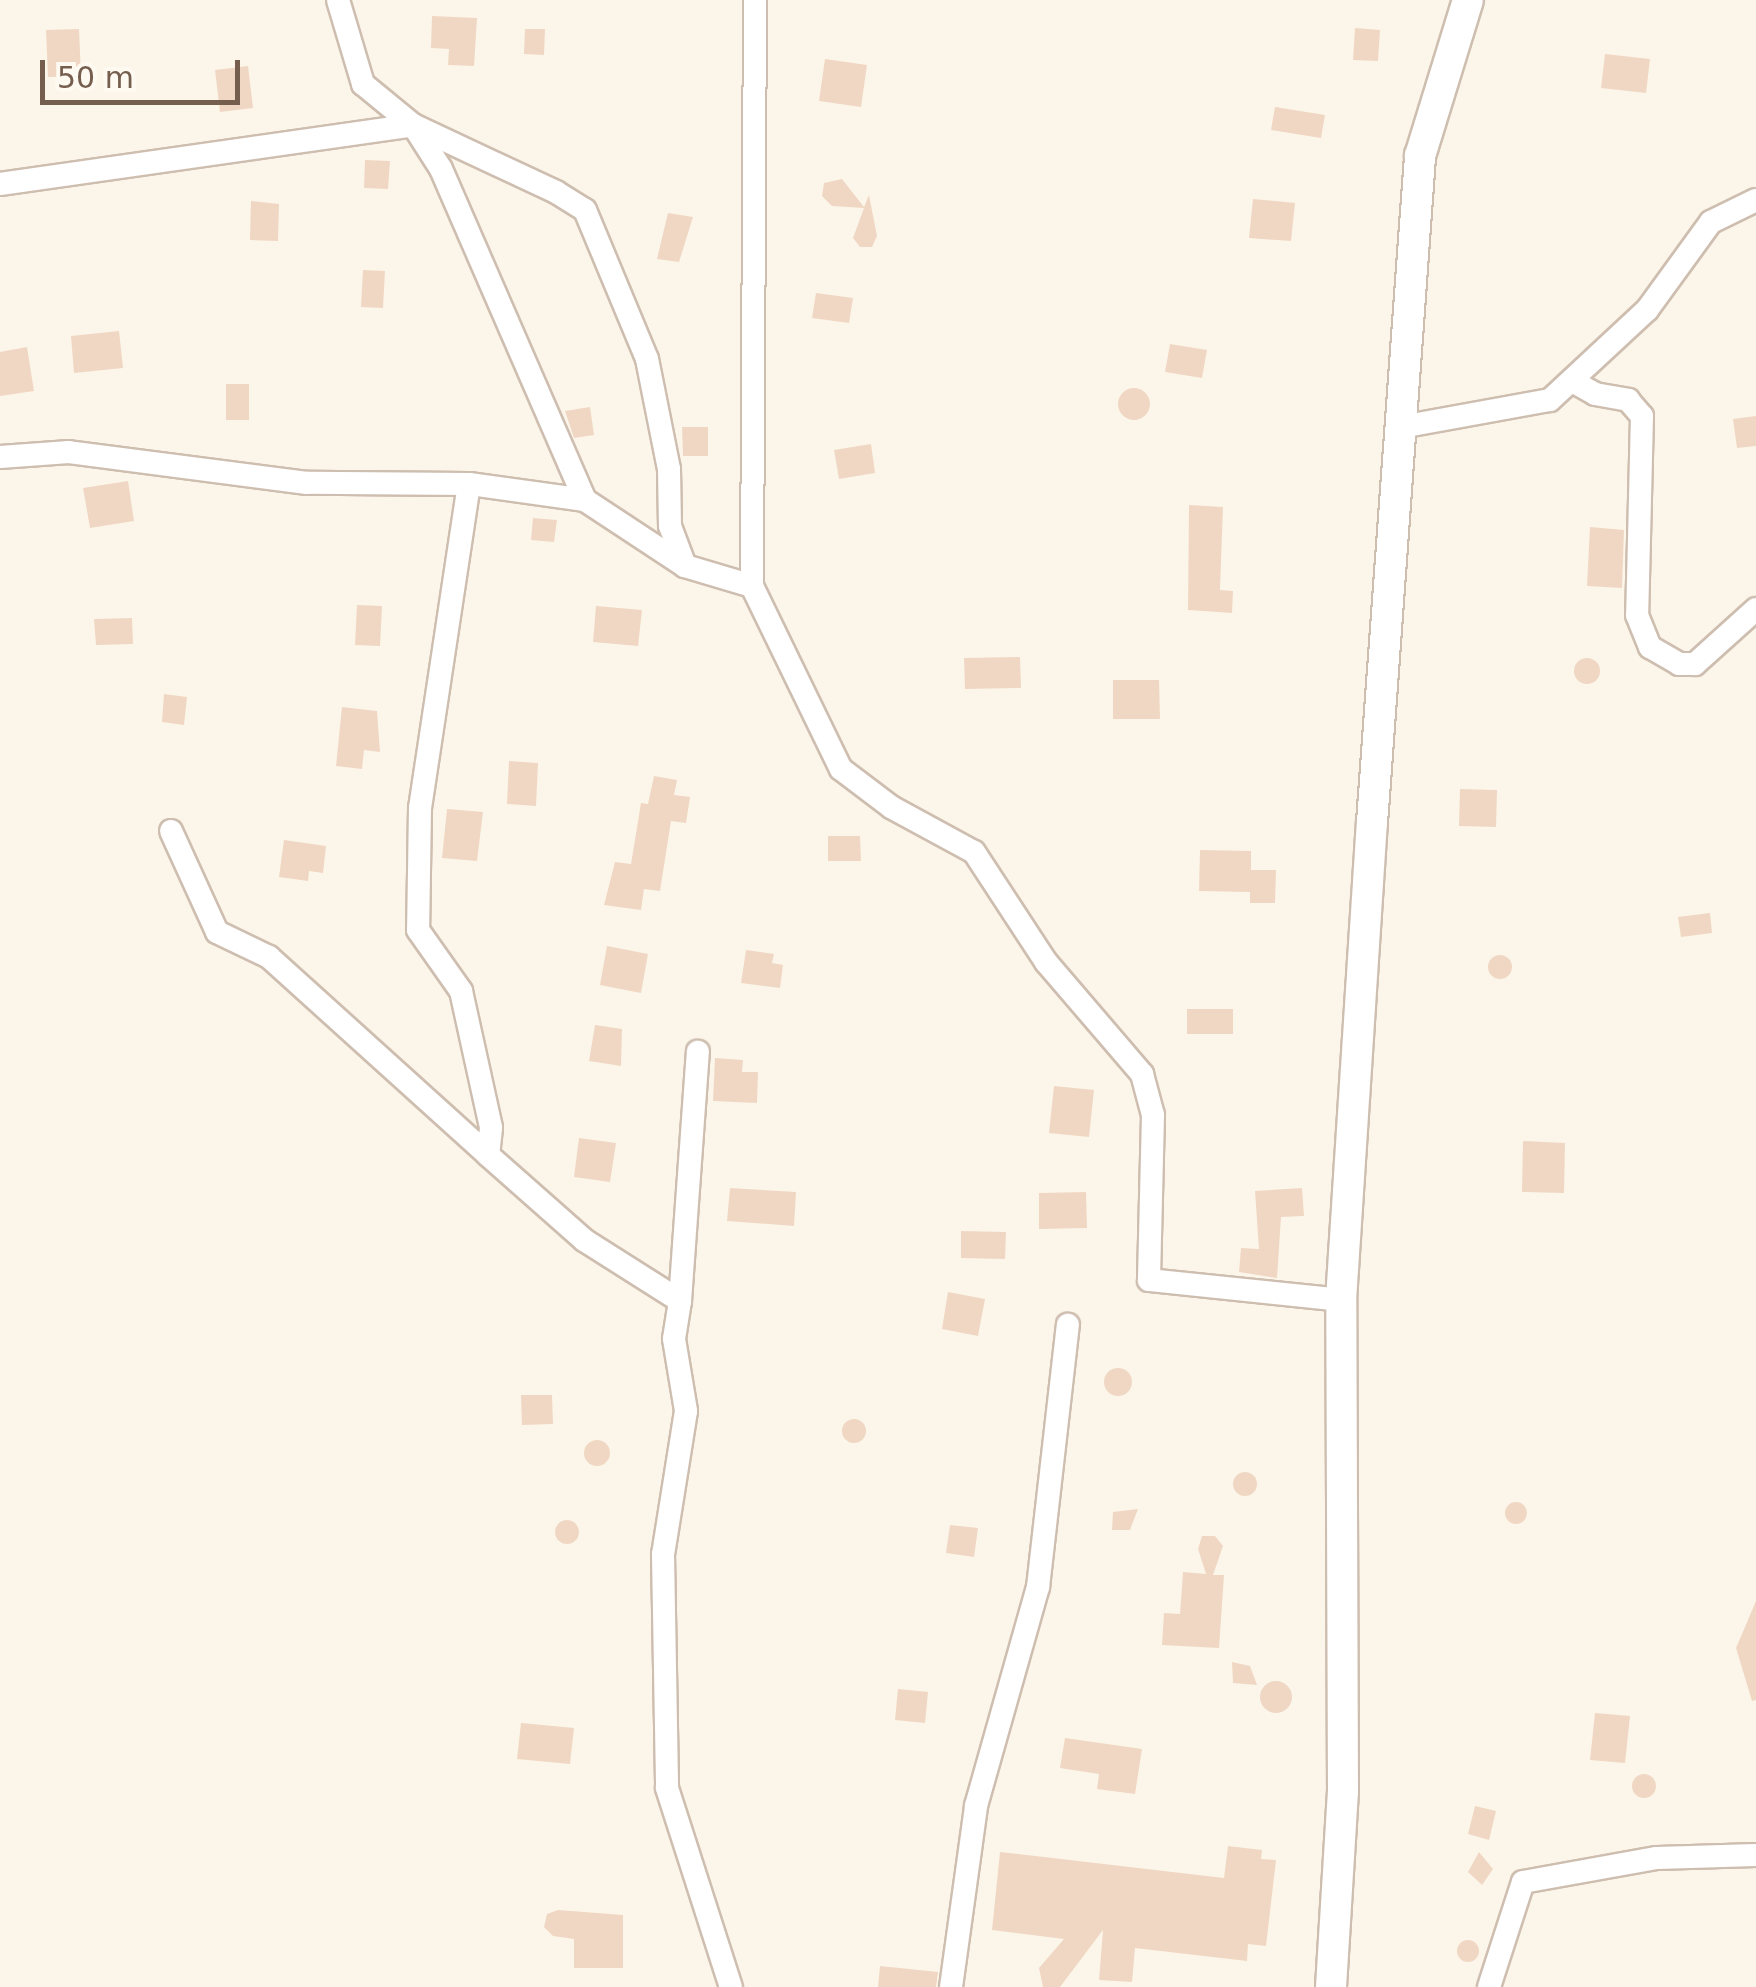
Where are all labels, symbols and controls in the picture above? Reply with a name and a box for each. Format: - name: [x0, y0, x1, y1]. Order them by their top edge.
- scale bar: [45, 40, 245, 102]
- text: 50 m: [57, 60, 134, 95]

